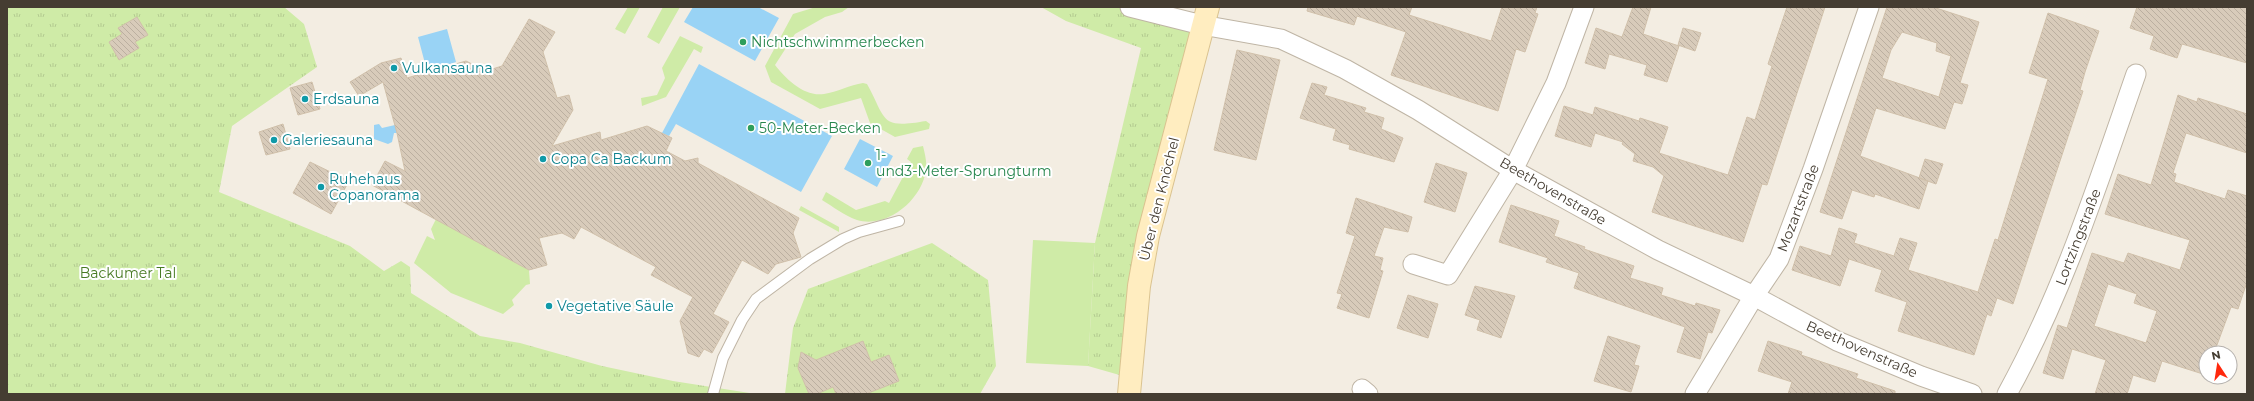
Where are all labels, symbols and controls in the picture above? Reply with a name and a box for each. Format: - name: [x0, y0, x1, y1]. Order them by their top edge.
- place label: Nichtschwimmerbecken: [751, 33, 924, 51]
- marker: Nichtschwimmerbecken: [738, 37, 748, 47]
- place label: Vulkansauna: [402, 59, 493, 77]
- marker: Vulkansauna: [389, 63, 399, 73]
- place label: Erdsauna: [313, 90, 380, 108]
- marker: Erdsauna: [300, 94, 310, 104]
- place label: 50-Meter-Becken: [759, 119, 881, 137]
- marker: 50-Meter-Becken: [746, 123, 756, 133]
- place label: Galeriesauna: [282, 131, 373, 149]
- marker: Galeriesauna: [269, 135, 279, 145]
- street label: Über den Knöchel: [1135, 135, 1183, 263]
- place label: 1- und3-Meter-Sprungturm: [876, 146, 1052, 180]
- place label: Copa Ca Backum: [551, 150, 672, 168]
- street label: Beethovenstraße: [1496, 153, 1610, 229]
- marker: Copa Ca Backum: [538, 154, 548, 164]
- marker: 1- und3-Meter-Sprungturm: [863, 158, 873, 168]
- street label: Mozartstraße: [1773, 162, 1823, 254]
- place label: Ruhehaus Copanorama: [329, 170, 420, 204]
- marker: Ruhehaus Copanorama: [316, 182, 326, 192]
- street label: Lortzingstraße: [2051, 186, 2105, 288]
- park label: Backumer Tal: [80, 264, 176, 282]
- place label: Vegetative Säule: [557, 297, 674, 315]
- marker: Vegetative Säule: [544, 301, 554, 311]
- street label: Beethovenstraße: [1803, 316, 1921, 382]
- north arrow: [2198, 345, 2238, 385]
- text: N: [2210, 347, 2222, 363]

